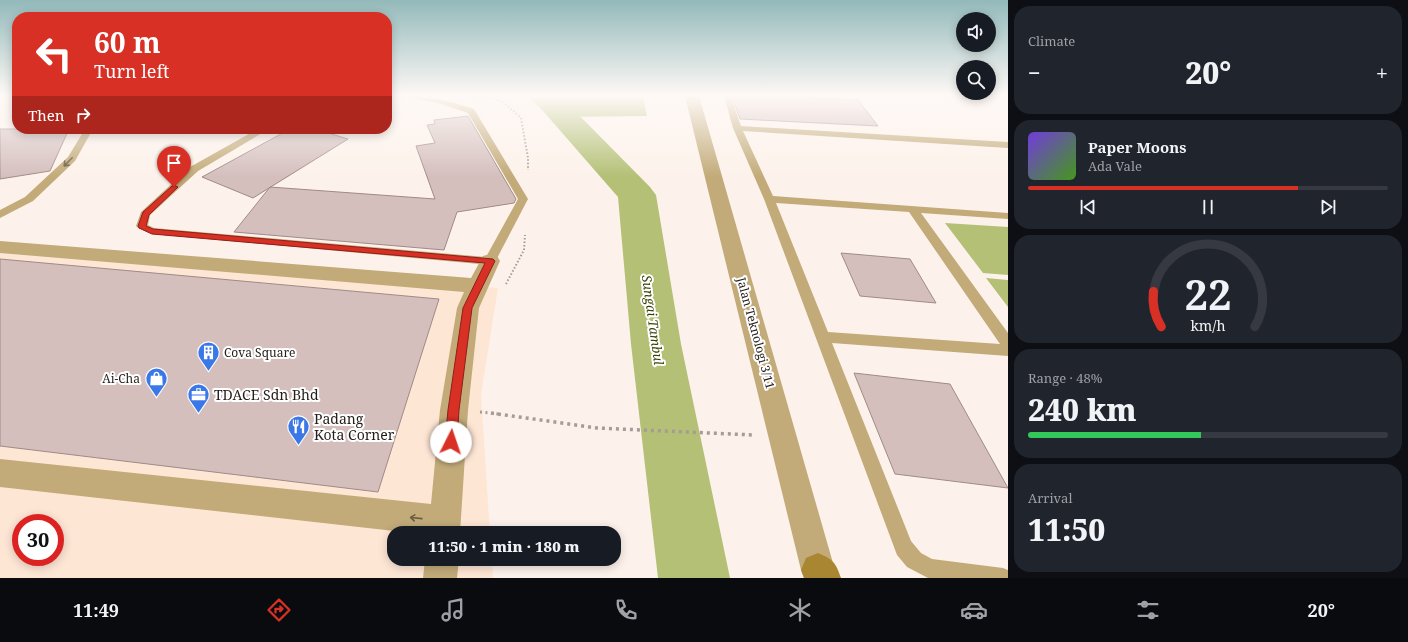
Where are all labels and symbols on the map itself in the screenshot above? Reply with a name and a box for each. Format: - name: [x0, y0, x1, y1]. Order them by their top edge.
- pin: [157, 146, 191, 187]
- one-way arrow: [63, 157, 73, 167]
- water label: Sungai Tambul: [638, 274, 668, 366]
- street label: Jalan Teknologi 3/11: [733, 274, 779, 391]
- building icon: Cova Square: [195, 339, 221, 372]
- place label: Cova Square: [224, 344, 295, 361]
- shop icon: Ai-Cha: [143, 365, 169, 398]
- place label: Ai-Cha: [102, 370, 140, 387]
- office icon: TDACE Sdn Bhd: [185, 381, 211, 414]
- place label: TDACE Sdn Bhd: [214, 385, 319, 404]
- place label: Padang Kota Corner: [314, 409, 395, 444]
- restaurant icon: Padang Kota Corner: [285, 413, 311, 446]
- position arrow: [430, 421, 472, 463]
- speed limit sign: 30: [12, 514, 64, 566]
- one-way arrow: [410, 514, 423, 522]

